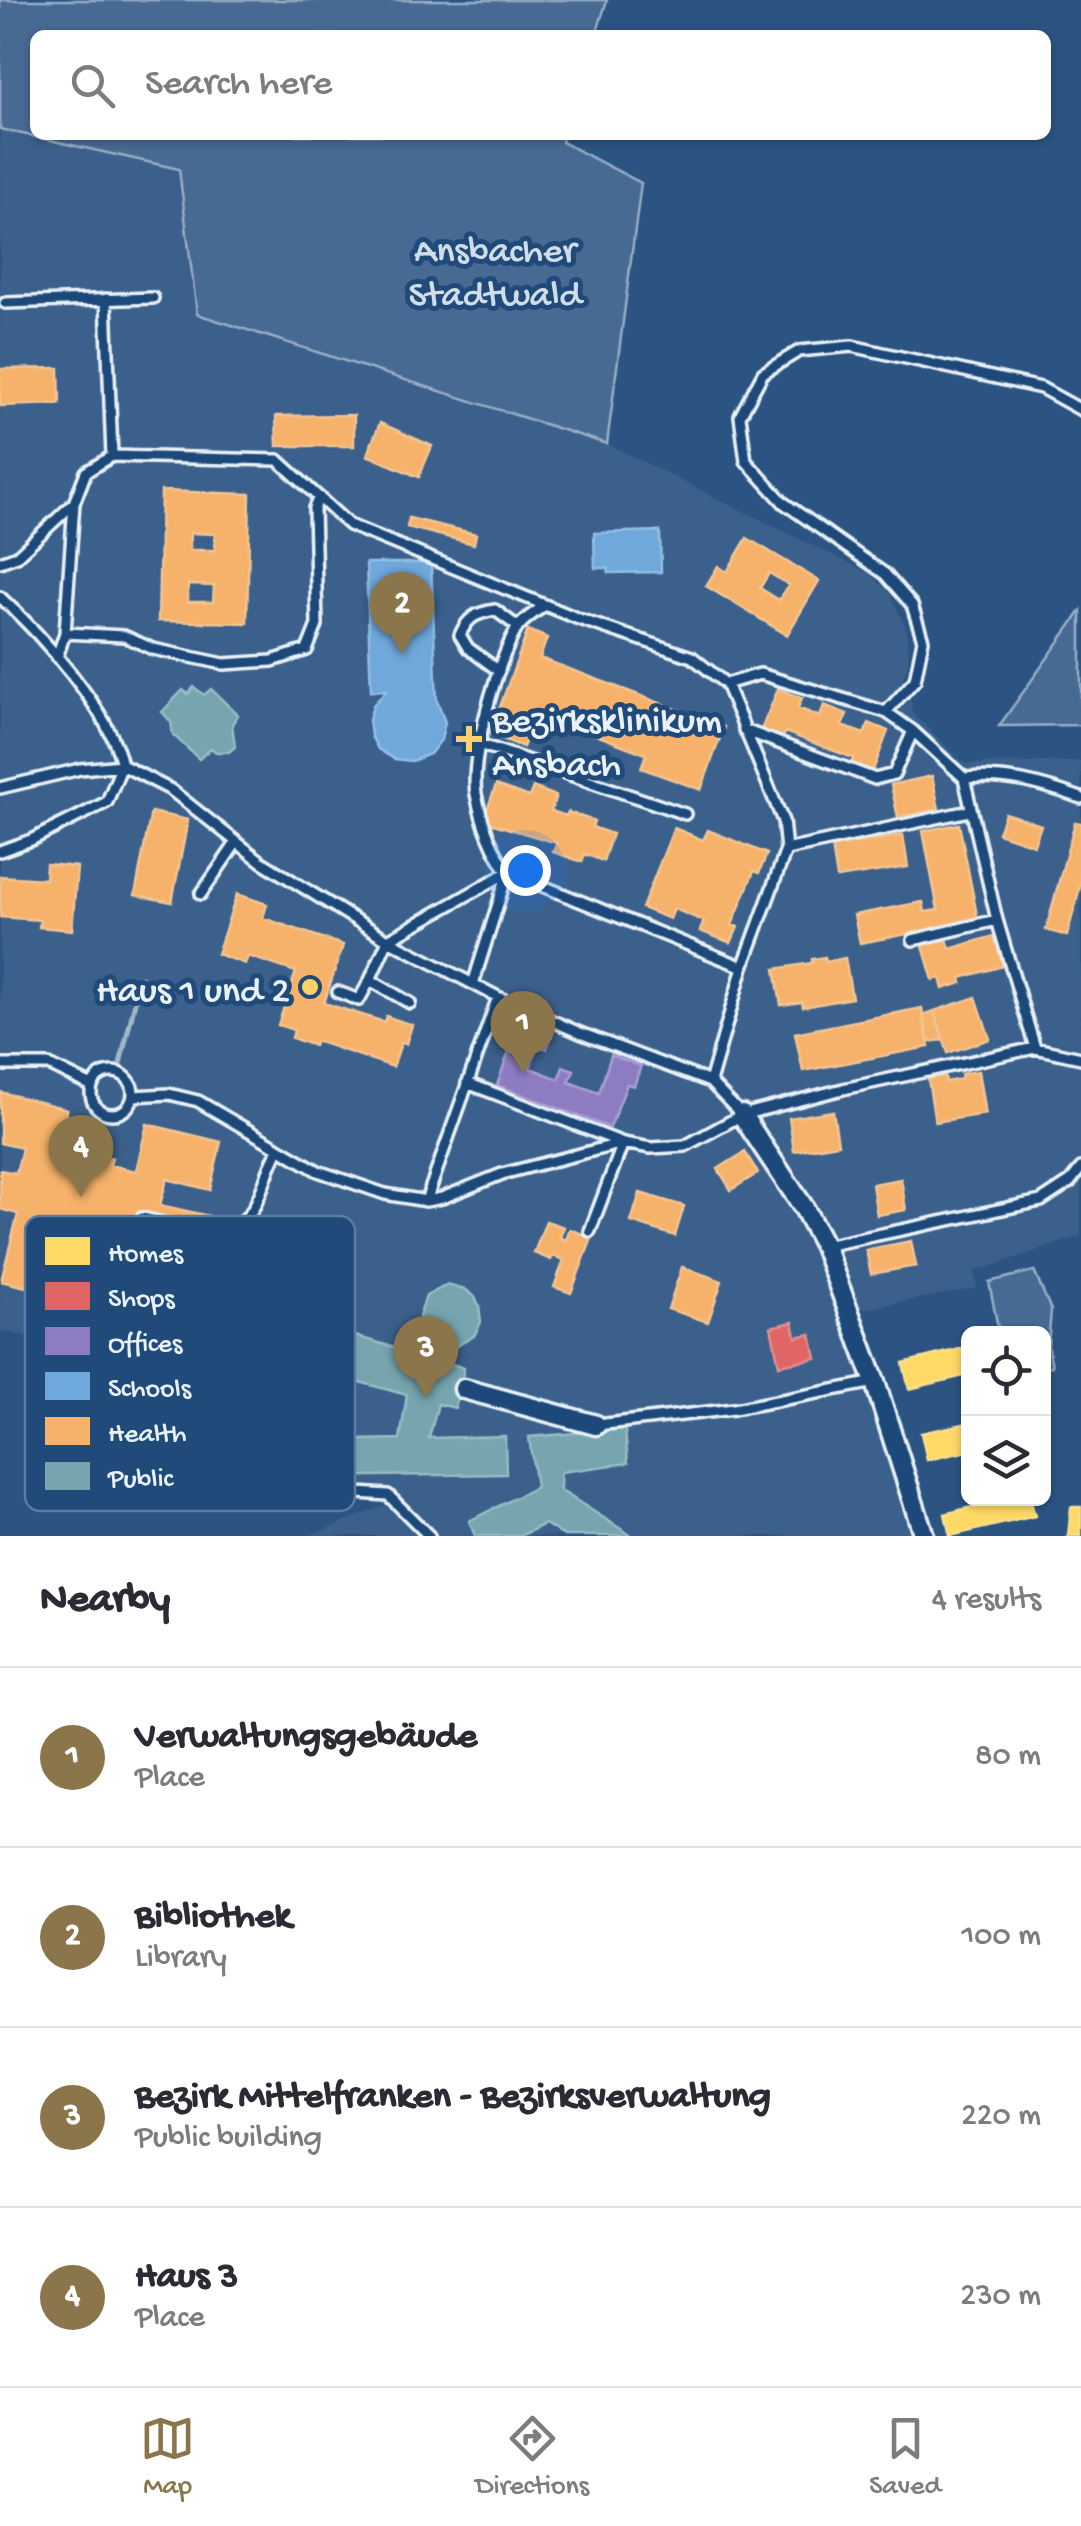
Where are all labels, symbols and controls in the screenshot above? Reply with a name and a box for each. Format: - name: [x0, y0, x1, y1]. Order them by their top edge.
- search box: [30, 30, 1051, 140]
- icon: search: [65, 58, 120, 113]
- text: Search here: [145, 63, 332, 107]
- park label: Ansbacher Stadtwald: [408, 231, 584, 319]
- pin: 2: [370, 572, 434, 654]
- place label: Bezirksklinikum Ansbach: [491, 701, 722, 789]
- marker: Bezirksklinikum Ansbach: [456, 726, 482, 752]
- your location: [500, 845, 551, 896]
- place label: Haus 1 und 2: [96, 971, 290, 1015]
- marker: Haus 1 und 2: [299, 976, 321, 998]
- pin: 1: [490, 990, 556, 1073]
- pin: 4: [48, 1114, 114, 1197]
- legend: [25, 1216, 355, 1511]
- text: Homes: [108, 1239, 184, 1272]
- text: Shops: [108, 1284, 175, 1317]
- pin: 3: [394, 1316, 458, 1398]
- map controls: [961, 1326, 1051, 1506]
- button: locate: [961, 1326, 1051, 1416]
- text: Offices: [108, 1329, 183, 1362]
- text: Schools: [108, 1374, 192, 1407]
- button: layers: [961, 1416, 1051, 1506]
- text: Health: [108, 1419, 187, 1452]
- text: Public: [107, 1464, 175, 1497]
- text: Nearby: [40, 1577, 170, 1626]
- text: 4 results: [932, 1582, 1041, 1620]
- text: Verwaltungsgebäude: [135, 1716, 477, 1760]
- text: 1: [66, 1738, 79, 1776]
- text: 80 m: [975, 1738, 1041, 1776]
- text: Place: [135, 1760, 205, 1798]
- text: Bibliothek: [135, 1896, 292, 1940]
- text: 2: [65, 1918, 80, 1956]
- text: 100 m: [961, 1918, 1041, 1956]
- text: Library: [135, 1940, 227, 1978]
- text: Bezirk Mittelfranken - Bezirksverwaltung: [135, 2076, 771, 2120]
- text: 3: [64, 2098, 81, 2136]
- text: 220 m: [961, 2098, 1041, 2136]
- text: Public building: [135, 2120, 322, 2158]
- text: Haus 3: [135, 2256, 238, 2300]
- text: 4: [65, 2278, 80, 2316]
- text: 230 m: [960, 2278, 1041, 2316]
- text: Place: [135, 2300, 205, 2338]
- tab: Map: [140, 2411, 195, 2504]
- tab: Directions: [475, 2411, 589, 2504]
- tab: Saved: [869, 2411, 941, 2504]

